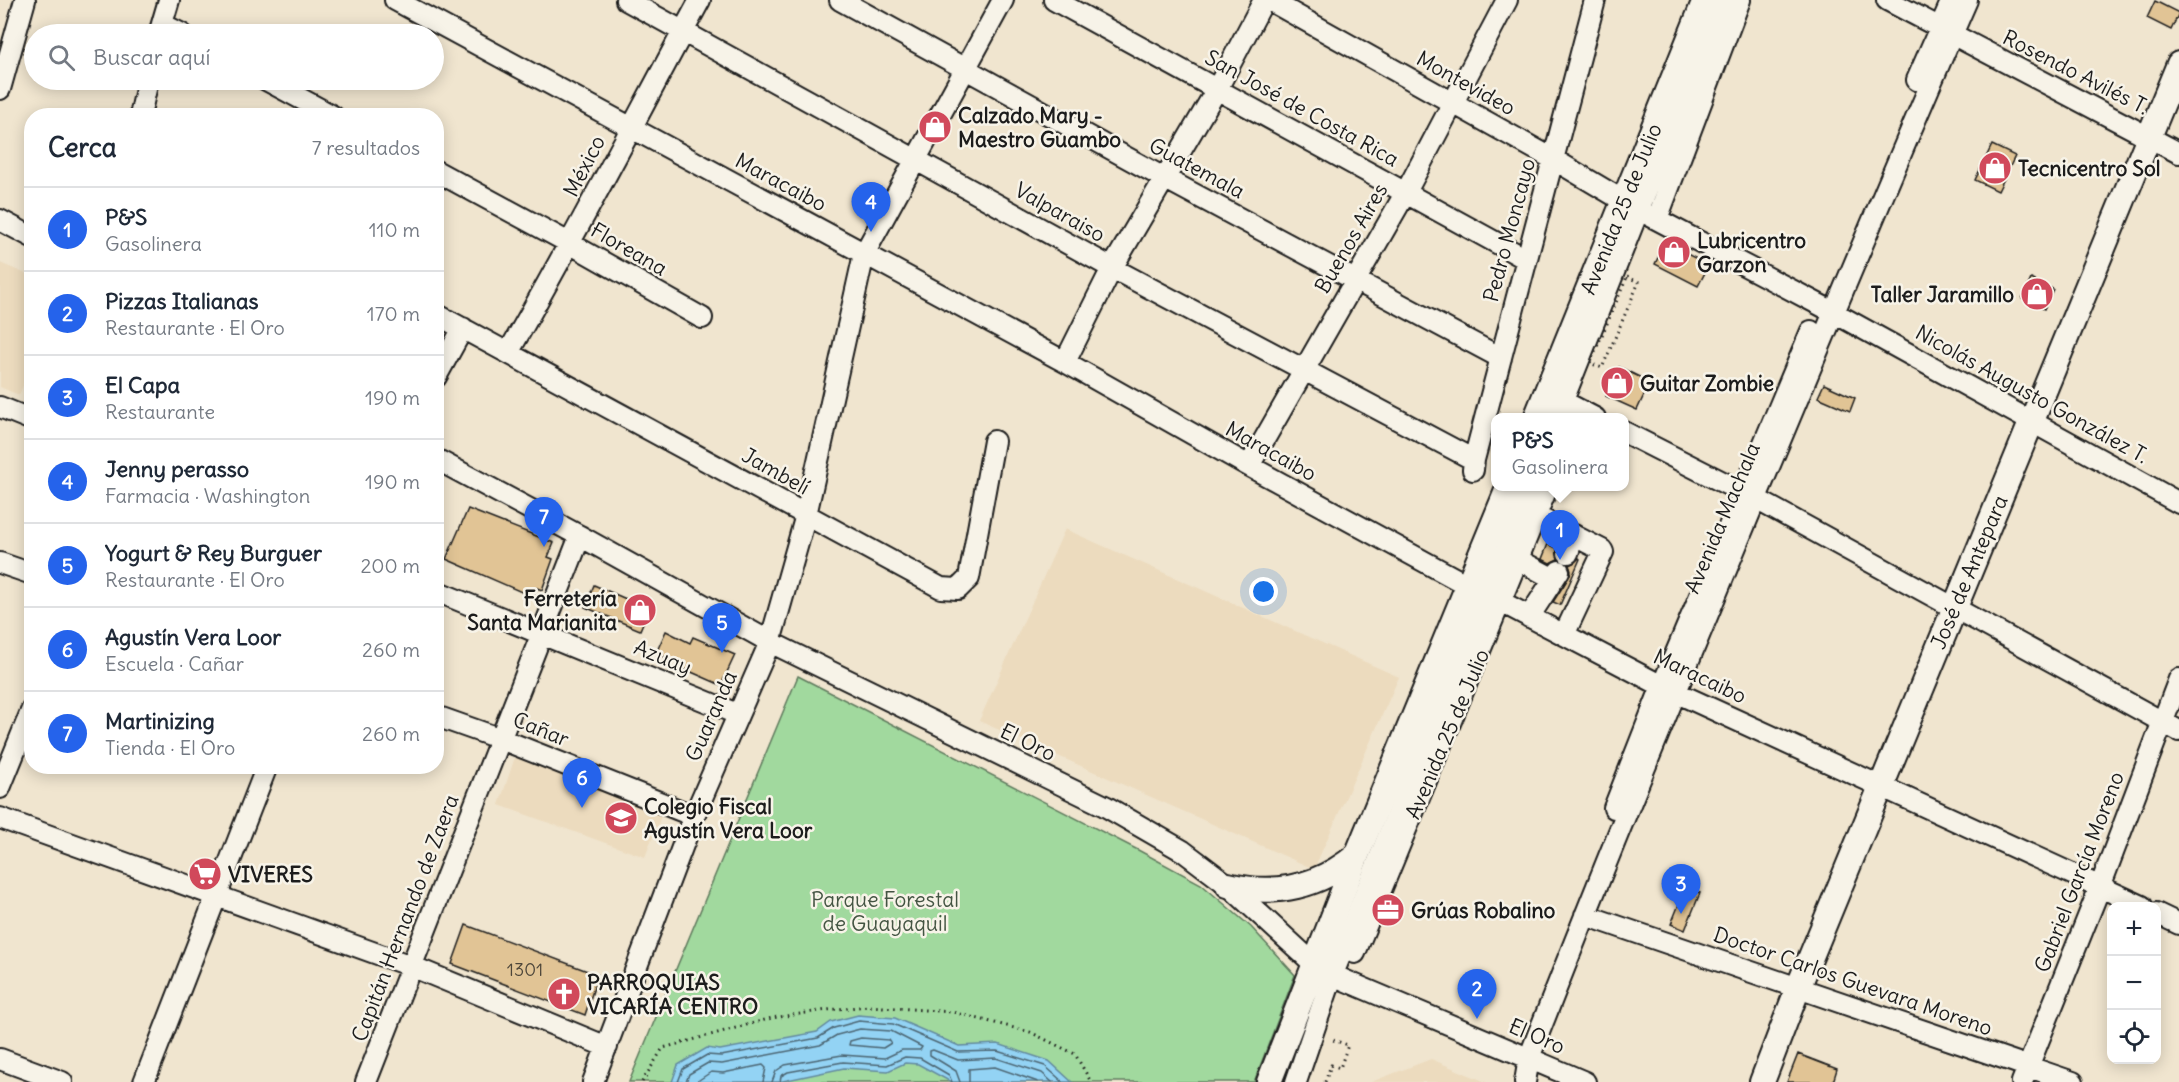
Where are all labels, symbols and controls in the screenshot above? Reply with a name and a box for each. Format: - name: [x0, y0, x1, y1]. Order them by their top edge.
- search box: [24, 24, 444, 90]
- street label: Rosendo Avilés T.: [1998, 24, 2154, 120]
- icon: search: [45, 41, 78, 74]
- text: Buscar aquí: [93, 43, 210, 71]
- street label: San José de Costa Rica: [1200, 44, 1404, 172]
- street label: Montevideo: [1412, 45, 1520, 121]
- place label: Calzado Mary - Maestro Guambo: [958, 102, 1121, 153]
- shop icon: Calzado Mary - Maestro Guambo: [917, 109, 953, 145]
- street label: Avenida 25 de Julio: [1574, 119, 1668, 299]
- text: Cerca: [48, 131, 117, 164]
- street label: México: [557, 131, 611, 201]
- street label: Guatemala: [1144, 132, 1250, 204]
- text: 7 resultados: [312, 135, 420, 160]
- street label: Maracaibo: [731, 147, 831, 217]
- shop icon: Tecnicentro Sol: [1977, 150, 2013, 186]
- street label: Pedro Moncayo: [1477, 155, 1541, 305]
- place label: Tecnicentro Sol: [2018, 155, 2160, 182]
- street label: Valparaiso: [1010, 176, 1110, 248]
- street label: Buenos Aires: [1309, 178, 1393, 298]
- pin: 4: [852, 182, 890, 232]
- text: P&S: [105, 203, 147, 231]
- street label: Floreana: [586, 216, 672, 282]
- text: 1: [64, 217, 71, 242]
- text: 110 m: [369, 217, 420, 242]
- place label: Lubricentro Garzon: [1697, 227, 1806, 278]
- text: Gasolinera: [105, 231, 202, 256]
- shop icon: Lubricentro Garzon: [1656, 234, 1692, 270]
- shop icon: Taller Jaramillo: [2019, 276, 2055, 312]
- place label: Taller Jaramillo: [1871, 281, 2014, 308]
- text: Pizzas Italianas: [105, 287, 259, 315]
- text: 2: [62, 301, 73, 326]
- text: 170 m: [367, 301, 420, 326]
- text: Restaurante · El Oro: [105, 315, 285, 340]
- street label: Nicolás Augusto González T.: [1911, 319, 2153, 469]
- shop icon: Guitar Zombie: [1599, 365, 1635, 401]
- place label: Guitar Zombie: [1640, 370, 1774, 397]
- text: El Capa: [105, 371, 180, 399]
- text: 3: [62, 385, 73, 410]
- text: 190 m: [365, 385, 420, 410]
- text: Restaurante: [105, 399, 215, 424]
- popup: [1491, 413, 1629, 491]
- street label: Maracaibo: [1221, 415, 1321, 487]
- text: P&S: [1512, 426, 1554, 454]
- street label: Avenida Machala: [1678, 438, 1766, 598]
- street label: Jambelí: [737, 441, 815, 501]
- text: Gasolinera: [1512, 454, 1608, 479]
- text: Jenny perasso: [105, 455, 249, 483]
- text: 4: [62, 469, 73, 494]
- text: 190 m: [365, 469, 420, 494]
- text: Farmacia · Washington: [105, 483, 310, 508]
- street label: José de Antepara: [1924, 491, 2014, 653]
- pin: 7: [524, 498, 564, 547]
- pin: 1: [1540, 510, 1580, 560]
- text: Yogurt & Rey Burguer: [105, 539, 322, 567]
- text: 5: [62, 553, 73, 578]
- text: 200 m: [360, 553, 420, 578]
- text: Restaurante · El Oro: [105, 567, 285, 592]
- your location: [1249, 577, 1278, 606]
- place label: Ferretería Santa Marianita: [467, 585, 617, 636]
- shop icon: Ferretería Santa Marianita: [622, 592, 658, 628]
- pin: 5: [702, 604, 742, 653]
- text: Agustín Vera Loor: [105, 623, 281, 651]
- street label: Azuay: [630, 633, 696, 681]
- text: 6: [62, 637, 73, 662]
- text: 260 m: [362, 637, 420, 662]
- street label: Maracaibo: [1649, 643, 1751, 709]
- street label: Avenida 25 de Julio: [1399, 645, 1495, 823]
- text: Escuela · Cañar: [105, 651, 244, 676]
- street label: Guaranda: [679, 667, 743, 765]
- street label: Cañar: [509, 706, 574, 753]
- text: Martinizing: [105, 707, 215, 735]
- street label: El Oro: [996, 717, 1060, 767]
- text: 7: [63, 721, 72, 746]
- text: 260 m: [362, 721, 420, 746]
- text: Tienda · El Oro: [105, 735, 235, 760]
- pin: 6: [562, 758, 602, 808]
- street label: Gabriel García Moreno: [2028, 768, 2130, 976]
- street label: Capitán Hernando de Zaera: [345, 791, 465, 1045]
- place label: Colegio Fiscal Agustín Vera Loor: [644, 793, 813, 844]
- school or university icon: Colegio Fiscal Agustín Vera Loor: [603, 800, 639, 836]
- supermarket icon: VIVERES: [187, 856, 223, 892]
- place label: VIVERES: [228, 861, 313, 888]
- pin: 3: [1662, 864, 1700, 914]
- park label: Parque Forestal de Guayaquil: [811, 886, 959, 937]
- office icon: Grúas Robalino: [1370, 892, 1406, 928]
- place label: Grúas Robalino: [1411, 897, 1556, 924]
- map controls: [2107, 902, 2161, 1064]
- button: +: [2107, 902, 2161, 956]
- street label: Doctor Carlos Guevara Moreno: [1710, 921, 1996, 1041]
- button: −: [2107, 956, 2161, 1010]
- house number: 1301: [507, 958, 543, 981]
- place label: PARROQUIAS VICARÍA CENTRO: [587, 969, 758, 1020]
- pin: 2: [1458, 970, 1496, 1019]
- church icon: PARROQUIAS VICARÍA CENTRO: [546, 976, 582, 1012]
- button: locate: [2107, 1010, 2161, 1064]
- street label: El Oro: [1505, 1012, 1569, 1060]

